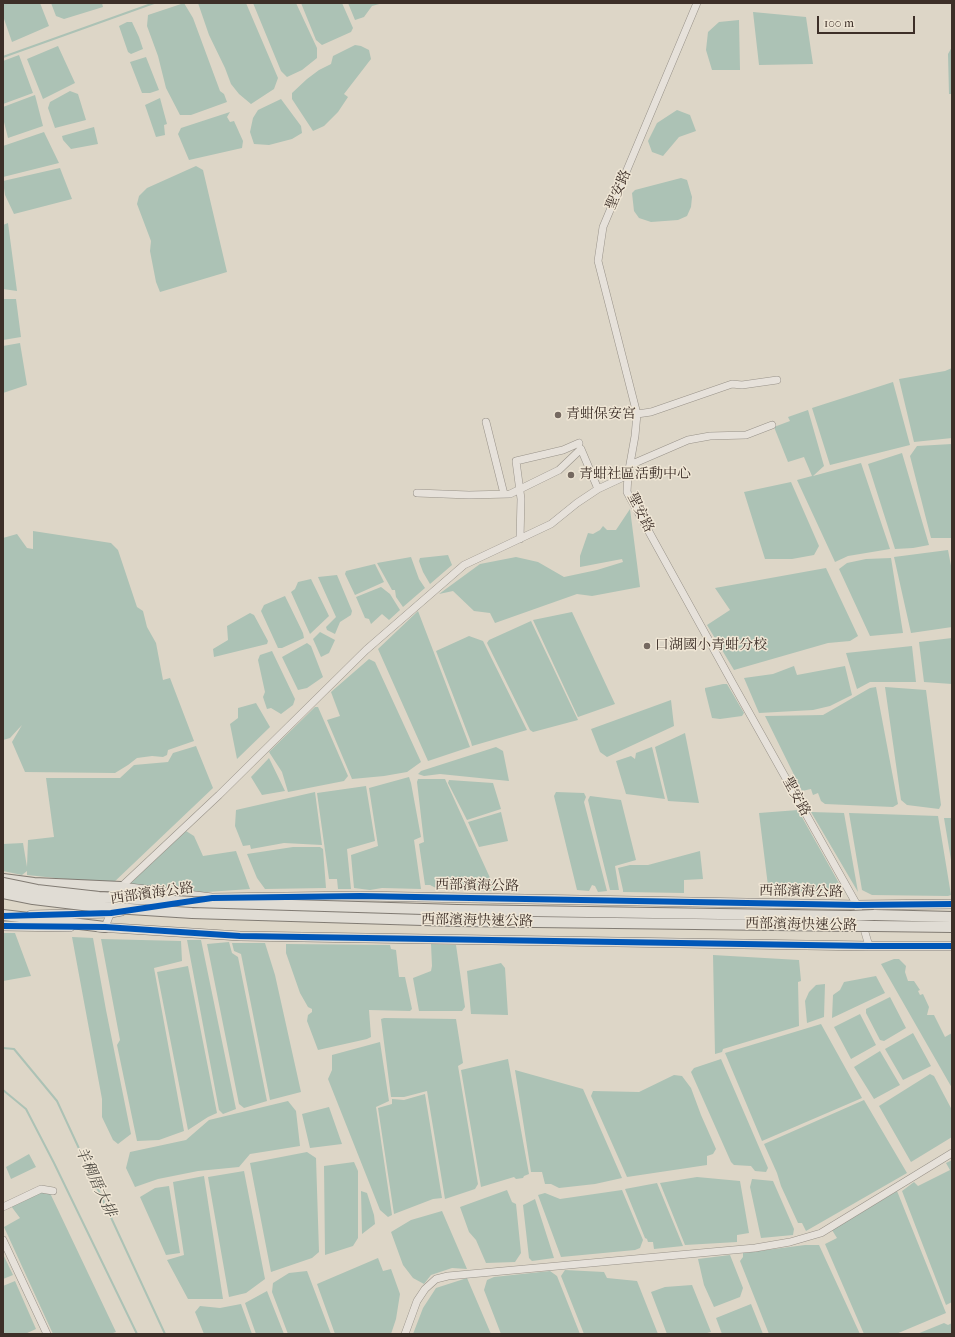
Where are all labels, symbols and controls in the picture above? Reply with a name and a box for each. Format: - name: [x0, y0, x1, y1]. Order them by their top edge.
- scale bar: [819, 8, 917, 34]
- text: 100 m: [824, 16, 854, 30]
- street label: 聖安路: [603, 167, 635, 213]
- place label: 青蚶保安宮: [566, 407, 636, 423]
- marker: 青蚶保安宮: [553, 410, 563, 420]
- place label: 青蚶社區活動中心: [579, 467, 691, 483]
- marker: 青蚶社區活動中心: [566, 470, 576, 480]
- street label: 聖安路: [623, 490, 657, 536]
- place label: 口湖國小青蚶分校: [655, 638, 767, 654]
- marker: 口湖國小青蚶分校: [642, 641, 652, 651]
- street label: 聖安路: [778, 775, 814, 819]
- street label: 西部濱海公路: [435, 877, 519, 895]
- street label: 西部濱海公路: [109, 880, 195, 908]
- street label: 西部濱海公路: [759, 883, 843, 901]
- street label: 西部濱海快速公路: [421, 912, 533, 930]
- street label: 西部濱海快速公路: [745, 916, 857, 934]
- water label: 羊稠厝大排: [71, 1144, 119, 1220]

